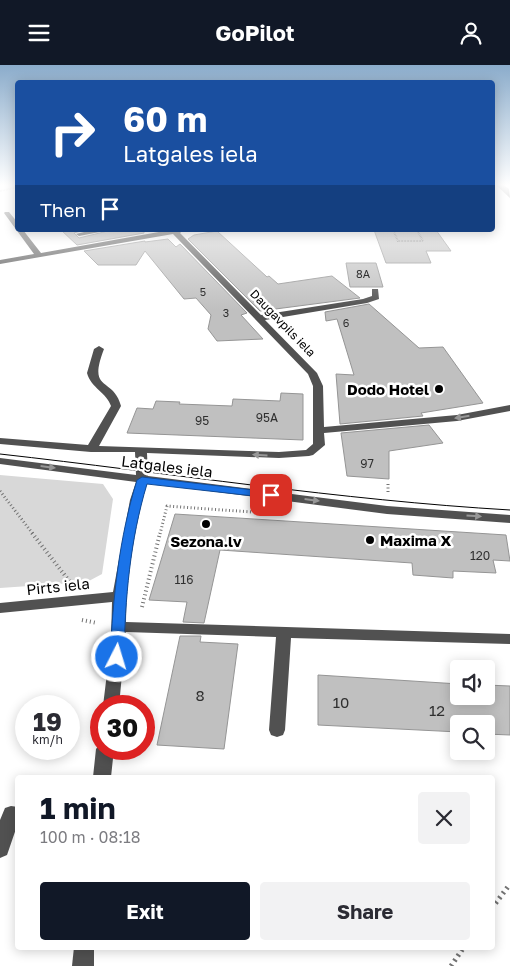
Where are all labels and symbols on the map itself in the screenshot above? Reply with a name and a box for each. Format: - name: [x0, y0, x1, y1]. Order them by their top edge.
- house number: 8A: [356, 267, 371, 280]
- house number: 5: [200, 285, 206, 298]
- street label: Daugavpils iela: [247, 286, 319, 360]
- house number: 3: [223, 306, 229, 319]
- house number: 6: [343, 316, 350, 329]
- place label: Dodo Hotel: [347, 380, 429, 398]
- marker: Dodo Hotel: [433, 383, 445, 395]
- house number: 95A: [256, 410, 278, 425]
- house number: 95: [195, 413, 209, 428]
- one-way arrow: [454, 413, 470, 421]
- one-way arrow: [252, 450, 268, 458]
- street label: Latgales iela: [120, 451, 214, 481]
- house number: 97: [360, 456, 374, 471]
- one-way arrow: [41, 463, 57, 471]
- pin: [250, 474, 292, 516]
- one-way arrow: [305, 497, 321, 505]
- one-way arrow: [466, 513, 482, 521]
- marker: Sezona.lv: [200, 518, 212, 530]
- place label: Maxima X: [380, 531, 451, 549]
- place label: Sezona.lv: [170, 532, 242, 550]
- marker: Maxima X: [364, 534, 376, 546]
- house number: 120: [470, 548, 490, 563]
- house number: 116: [175, 572, 193, 587]
- street label: Pirts iela: [25, 574, 91, 598]
- position arrow: [90, 630, 142, 682]
- house number: 8: [195, 686, 205, 704]
- house number: 10: [333, 693, 349, 711]
- speed limit sign: 30: [90, 695, 155, 760]
- house number: 12: [429, 701, 445, 719]

